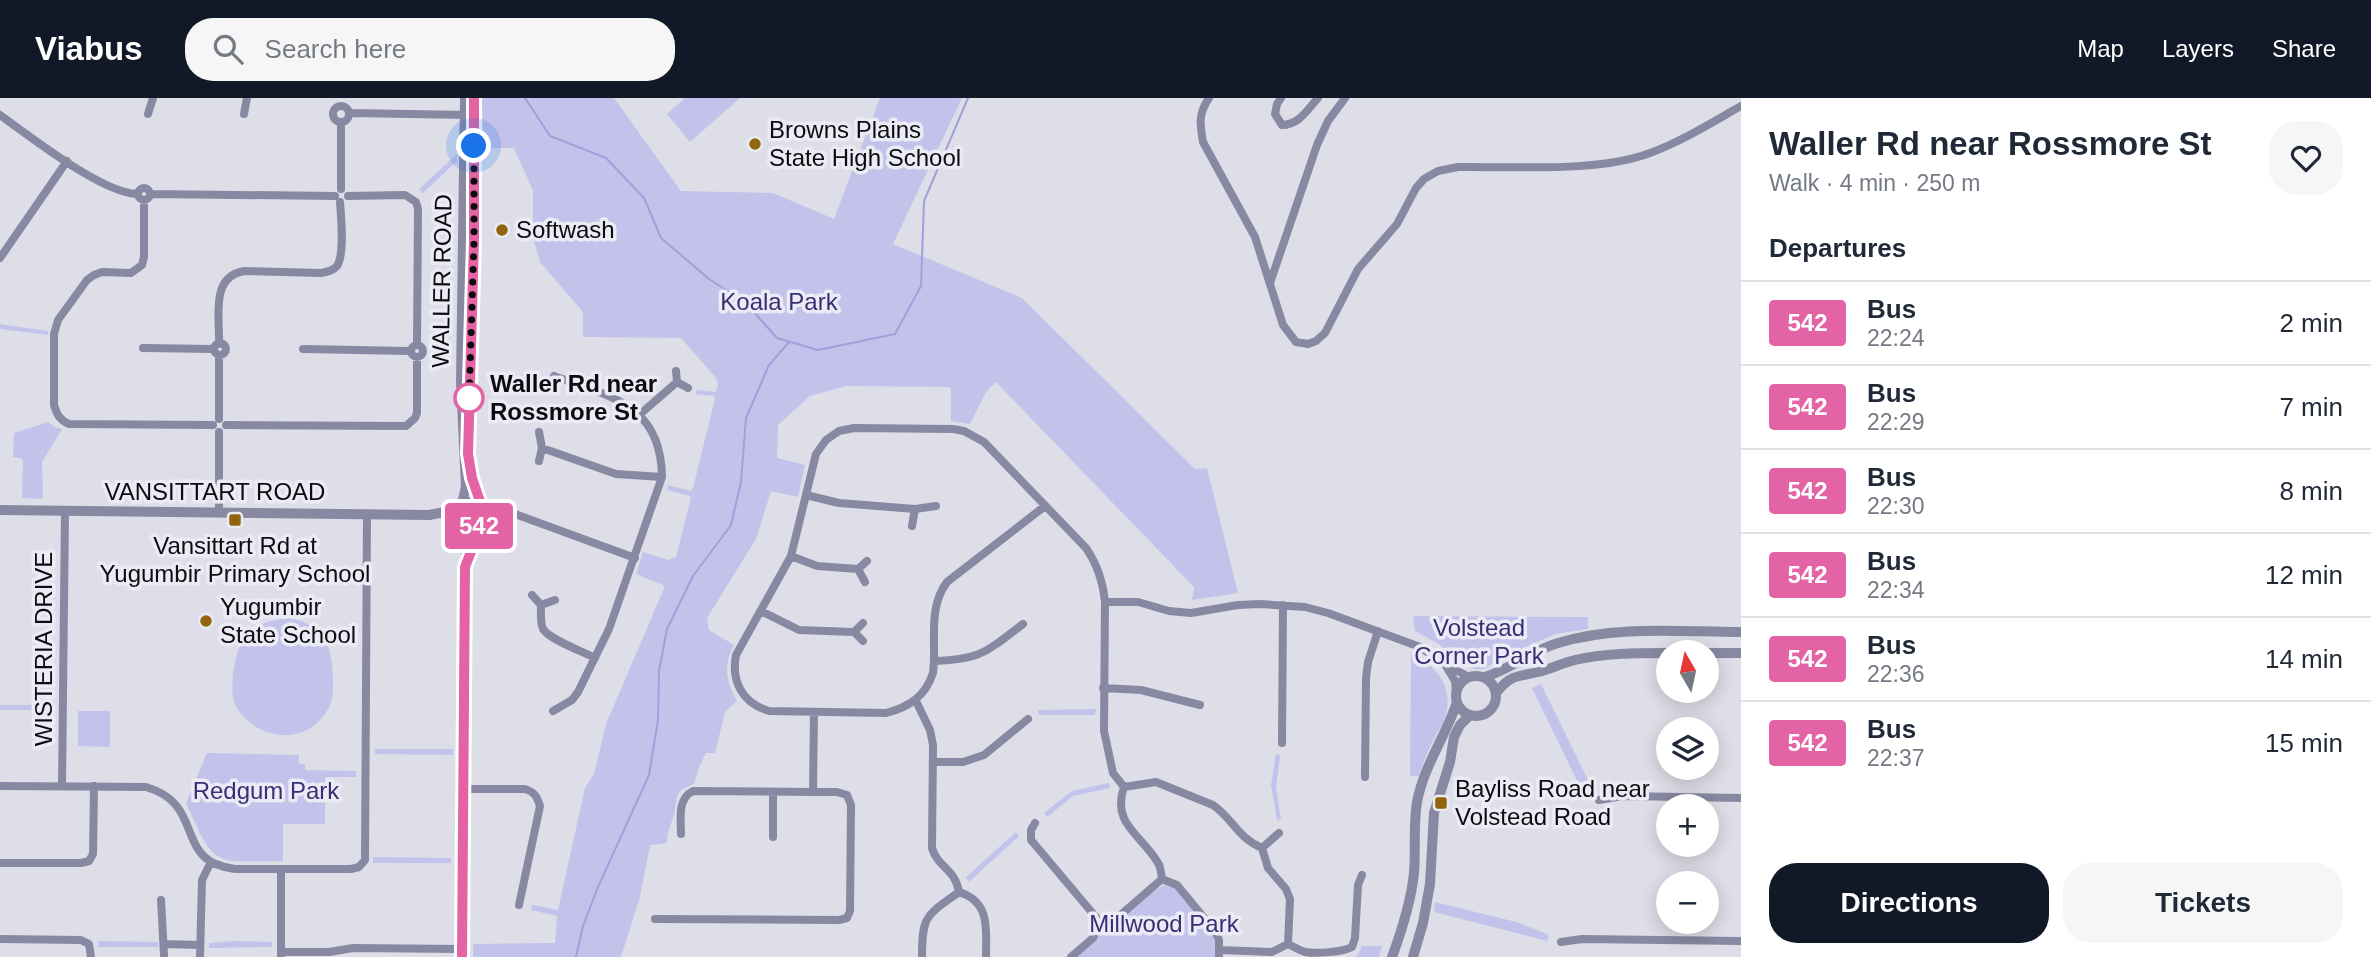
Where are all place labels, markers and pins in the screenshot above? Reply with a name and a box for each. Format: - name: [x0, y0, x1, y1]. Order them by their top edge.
- place label: Browns Plains State High School: [769, 116, 961, 171]
- marker: Browns Plains State High School: [747, 136, 763, 152]
- place label: Softwash: [516, 216, 615, 243]
- marker: Softwash: [494, 222, 510, 238]
- place label: Waller Rd near Rossmore St: [490, 370, 657, 425]
- marker: Waller Rd near Rossmore St: [454, 383, 484, 413]
- marker: Vansittart Rd at Yugumbir Primary School: [227, 512, 243, 528]
- place label: Vansittart Rd at Yugumbir Primary School: [100, 532, 370, 587]
- place label: Yugumbir State School: [220, 593, 356, 648]
- marker: Yugumbir State School: [198, 613, 214, 629]
- place label: Bayliss Road near Volstead Road: [1455, 775, 1650, 830]
- marker: Bayliss Road near Volstead Road: [1433, 795, 1449, 811]

